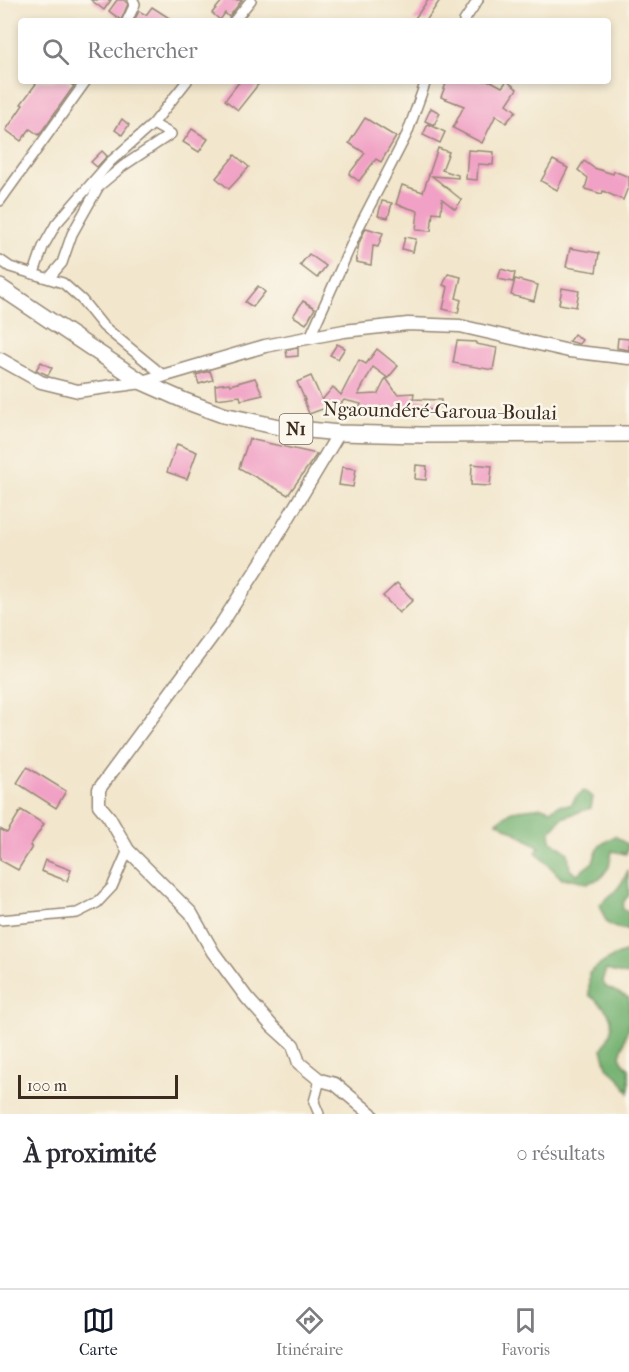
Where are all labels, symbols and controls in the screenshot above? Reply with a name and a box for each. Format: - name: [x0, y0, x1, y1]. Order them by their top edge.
- search box: [18, 18, 611, 84]
- icon: search: [39, 35, 72, 68]
- text: Rechercher: [87, 38, 198, 64]
- street label: Ngaoundéré-Garoua-Boulai: [323, 397, 557, 425]
- road number: N1: [280, 414, 312, 444]
- scale bar: [18, 1072, 178, 1100]
- text: 100 m: [27, 1076, 67, 1095]
- text: À proximité: [24, 1138, 156, 1169]
- text: 0 résultats: [516, 1142, 605, 1165]
- tab: Carte: [79, 1304, 118, 1359]
- tab: Itinéraire: [276, 1304, 343, 1359]
- tab: Favoris: [501, 1304, 550, 1359]

